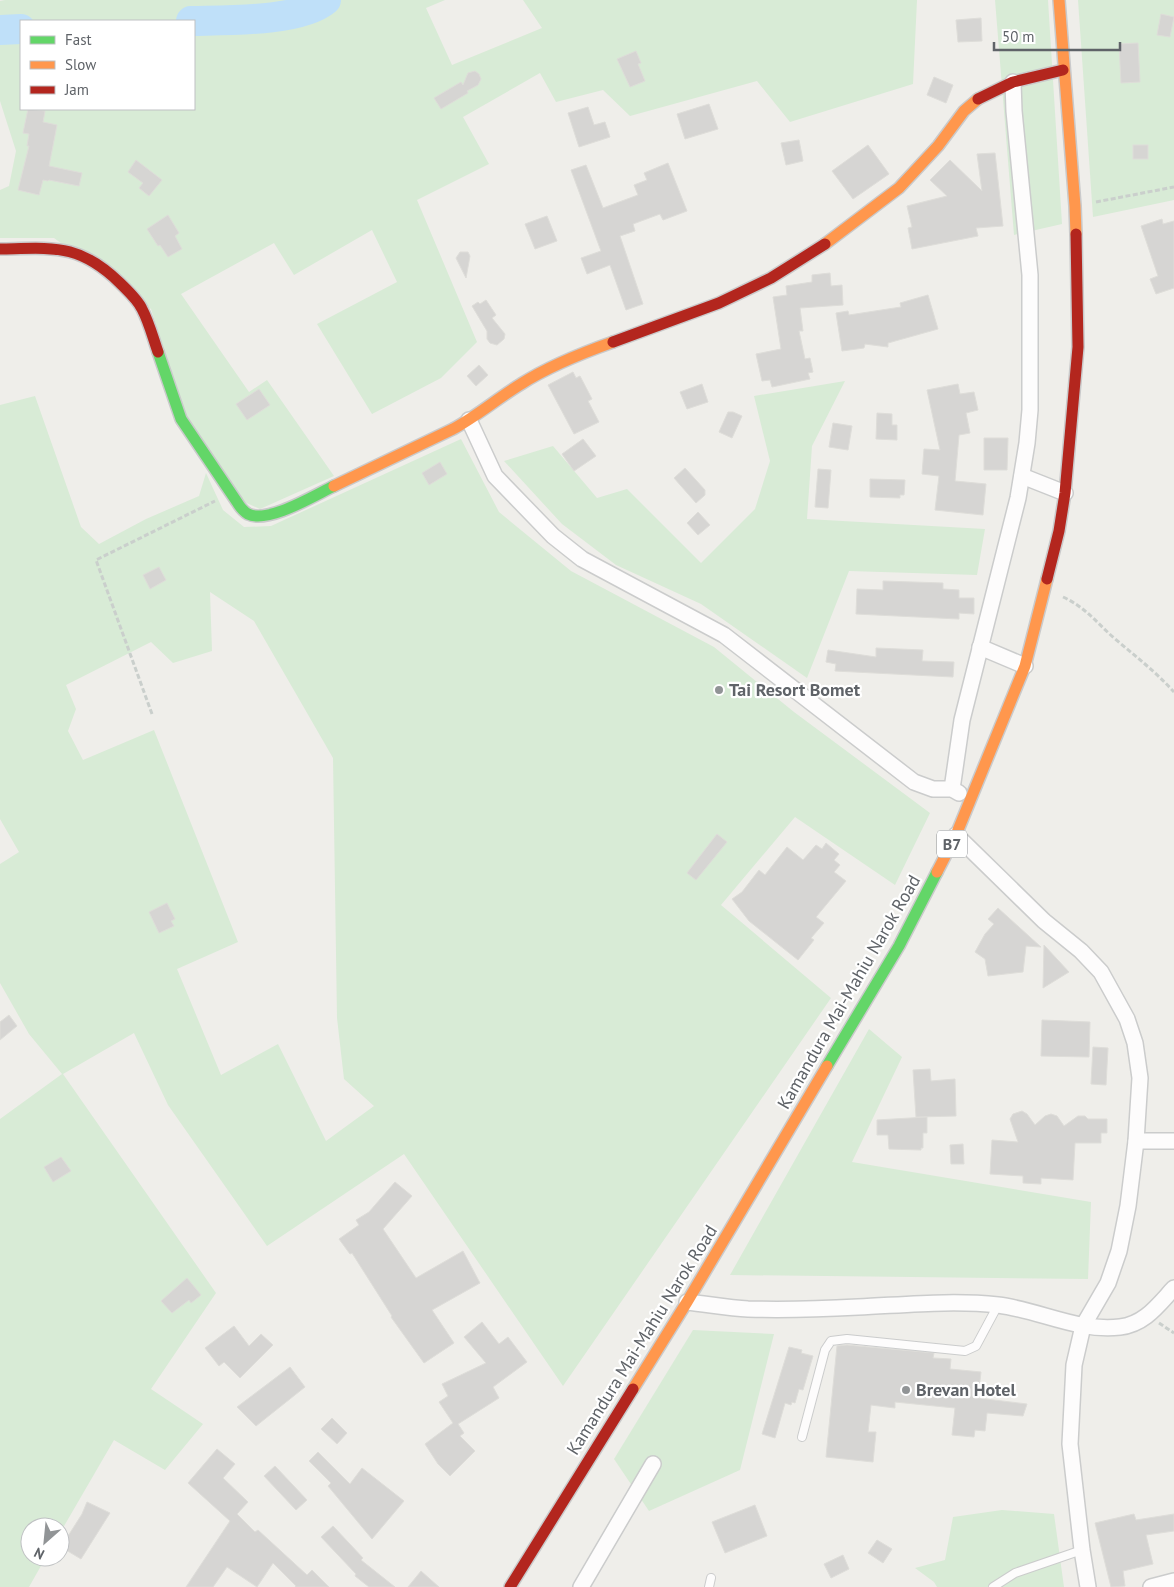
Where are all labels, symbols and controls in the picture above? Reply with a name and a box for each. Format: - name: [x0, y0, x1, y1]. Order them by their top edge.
- legend: [20, 20, 195, 110]
- scale bar: [994, 20, 1120, 52]
- text: 50 m: [1002, 27, 1035, 46]
- text: Fast: [65, 30, 92, 49]
- text: Slow: [65, 55, 96, 74]
- text: Jam: [64, 80, 89, 99]
- place label: Tai Resort Bomet: [729, 678, 861, 701]
- marker: Tai Resort Bomet: [713, 684, 725, 696]
- road number: B7: [937, 831, 967, 858]
- street label: Kamandura Mai-Mahiu Narok Road: [772, 871, 925, 1113]
- street label: Kamandura Mai-Mahiu Narok Road: [561, 1221, 722, 1459]
- place label: Brevan Hotel: [916, 1378, 1016, 1401]
- marker: Brevan Hotel: [900, 1384, 912, 1396]
- north arrow: [20, 1517, 70, 1567]
- text: N: [31, 1543, 47, 1564]

